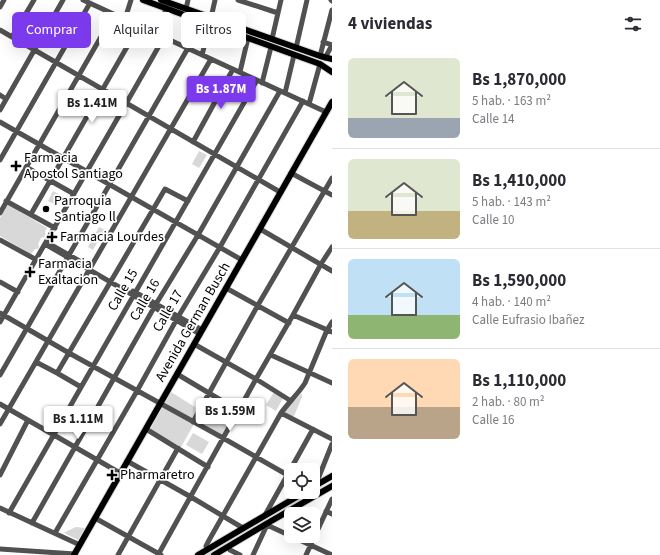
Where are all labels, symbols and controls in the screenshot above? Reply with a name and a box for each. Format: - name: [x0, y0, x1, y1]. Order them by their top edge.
- chip: Comprar: [12, 12, 91, 48]
- chip: Alquilar: [99, 12, 173, 48]
- chip: Filtros: [181, 12, 246, 48]
- text: 4 viviendas: [348, 12, 432, 36]
- icon: filters: [622, 13, 644, 35]
- text: Bs 1,870,000: [472, 68, 566, 92]
- icon: home: [380, 74, 428, 122]
- pin: Bs 1.87M: [180, 76, 262, 110]
- text: Bs 1.87M: [196, 80, 246, 98]
- pin: Bs 1.41M: [51, 90, 133, 124]
- text: 5 hab. · 163 m²: [472, 92, 551, 110]
- text: Bs 1.41M: [67, 94, 117, 112]
- text: Calle 14: [472, 110, 515, 128]
- place label: Farmacia Apostol Santiago: [24, 148, 123, 184]
- marker: Farmacia Apostol Santiago: [11, 161, 21, 171]
- text: Bs 1,410,000: [472, 169, 566, 193]
- icon: home: [380, 175, 428, 223]
- place label: Parroquia Santiago ll: [54, 191, 116, 227]
- text: 5 hab. · 143 m²: [472, 193, 551, 211]
- marker: Parroquia Santiago ll: [41, 204, 51, 214]
- text: Calle 10: [472, 211, 515, 229]
- place label: Farmacia Lourdes: [60, 227, 164, 247]
- marker: Farmacia Lourdes: [47, 232, 57, 242]
- place label: Farmacia Exaltacion: [38, 254, 98, 290]
- street label: Avenida German Busch: [151, 259, 235, 385]
- street label: Calle 15: [103, 265, 143, 315]
- marker: Farmacia Exaltacion: [25, 267, 35, 277]
- text: Bs 1,590,000: [472, 269, 566, 293]
- street label: Calle 16: [125, 275, 165, 325]
- icon: home: [380, 275, 428, 323]
- street label: Calle 17: [148, 286, 188, 336]
- text: 4 hab. · 140 m²: [472, 293, 551, 311]
- text: Calle Eufrasio Ibañez: [472, 311, 585, 329]
- text: Bs 1,110,000: [472, 369, 566, 393]
- icon: home: [380, 375, 428, 423]
- text: 2 hab. · 80 m²: [472, 393, 545, 411]
- pin: Bs 1.59M: [189, 398, 271, 432]
- text: Bs 1.59M: [205, 402, 255, 420]
- pin: Bs 1.11M: [37, 406, 119, 440]
- text: Bs 1.11M: [53, 410, 103, 428]
- text: Calle 16: [472, 411, 515, 429]
- map controls: [284, 463, 320, 543]
- button: locate: [284, 463, 320, 499]
- place label: Pharmaretro: [120, 465, 195, 485]
- marker: Pharmaretro: [107, 470, 117, 480]
- button: layers: [284, 507, 320, 543]

